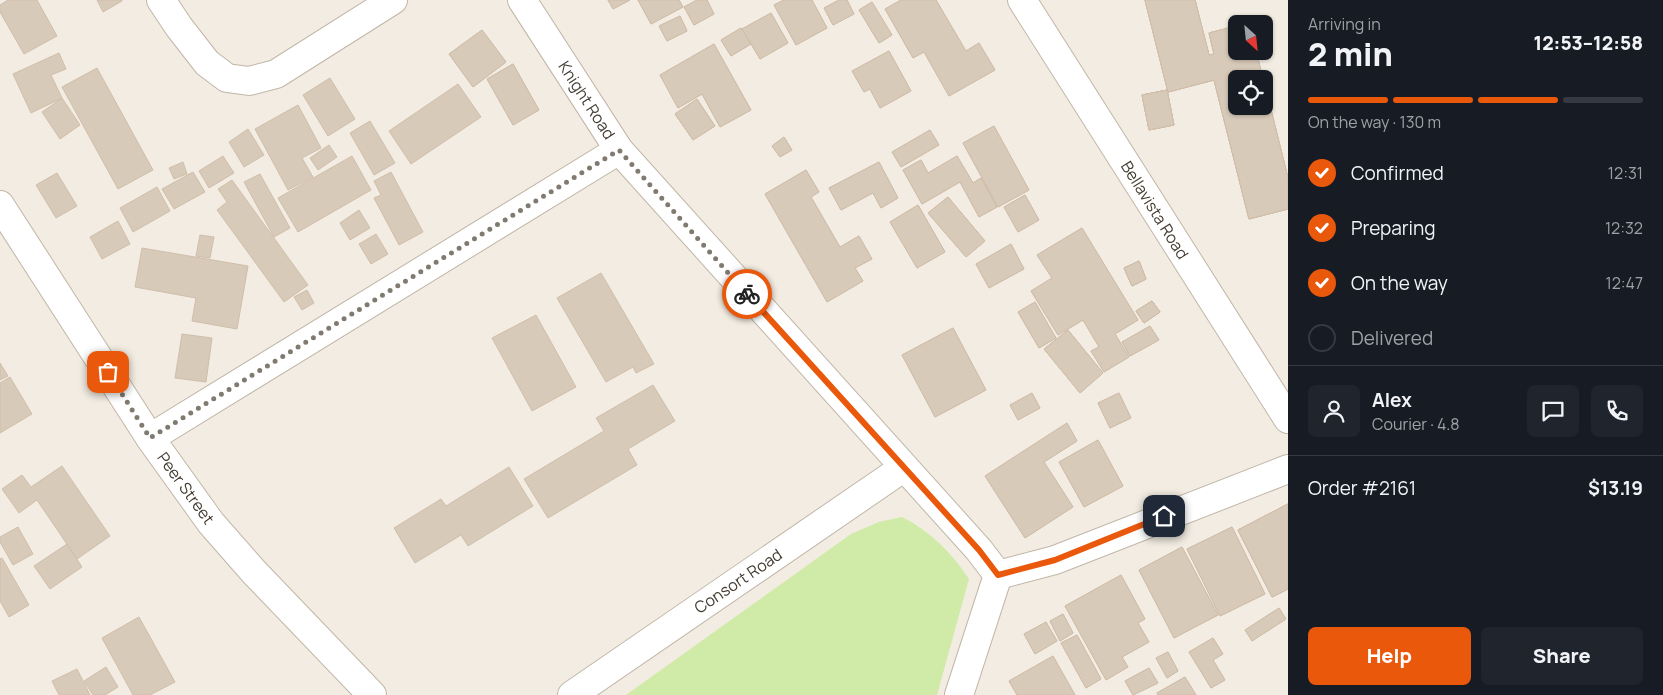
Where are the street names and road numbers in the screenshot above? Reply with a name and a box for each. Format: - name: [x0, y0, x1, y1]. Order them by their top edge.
- street label: Knight Road: [553, 57, 621, 143]
- street label: Bellavista Road: [1116, 157, 1194, 263]
- street label: Peer Street: [152, 447, 220, 529]
- street label: Consort Road: [690, 543, 786, 619]

